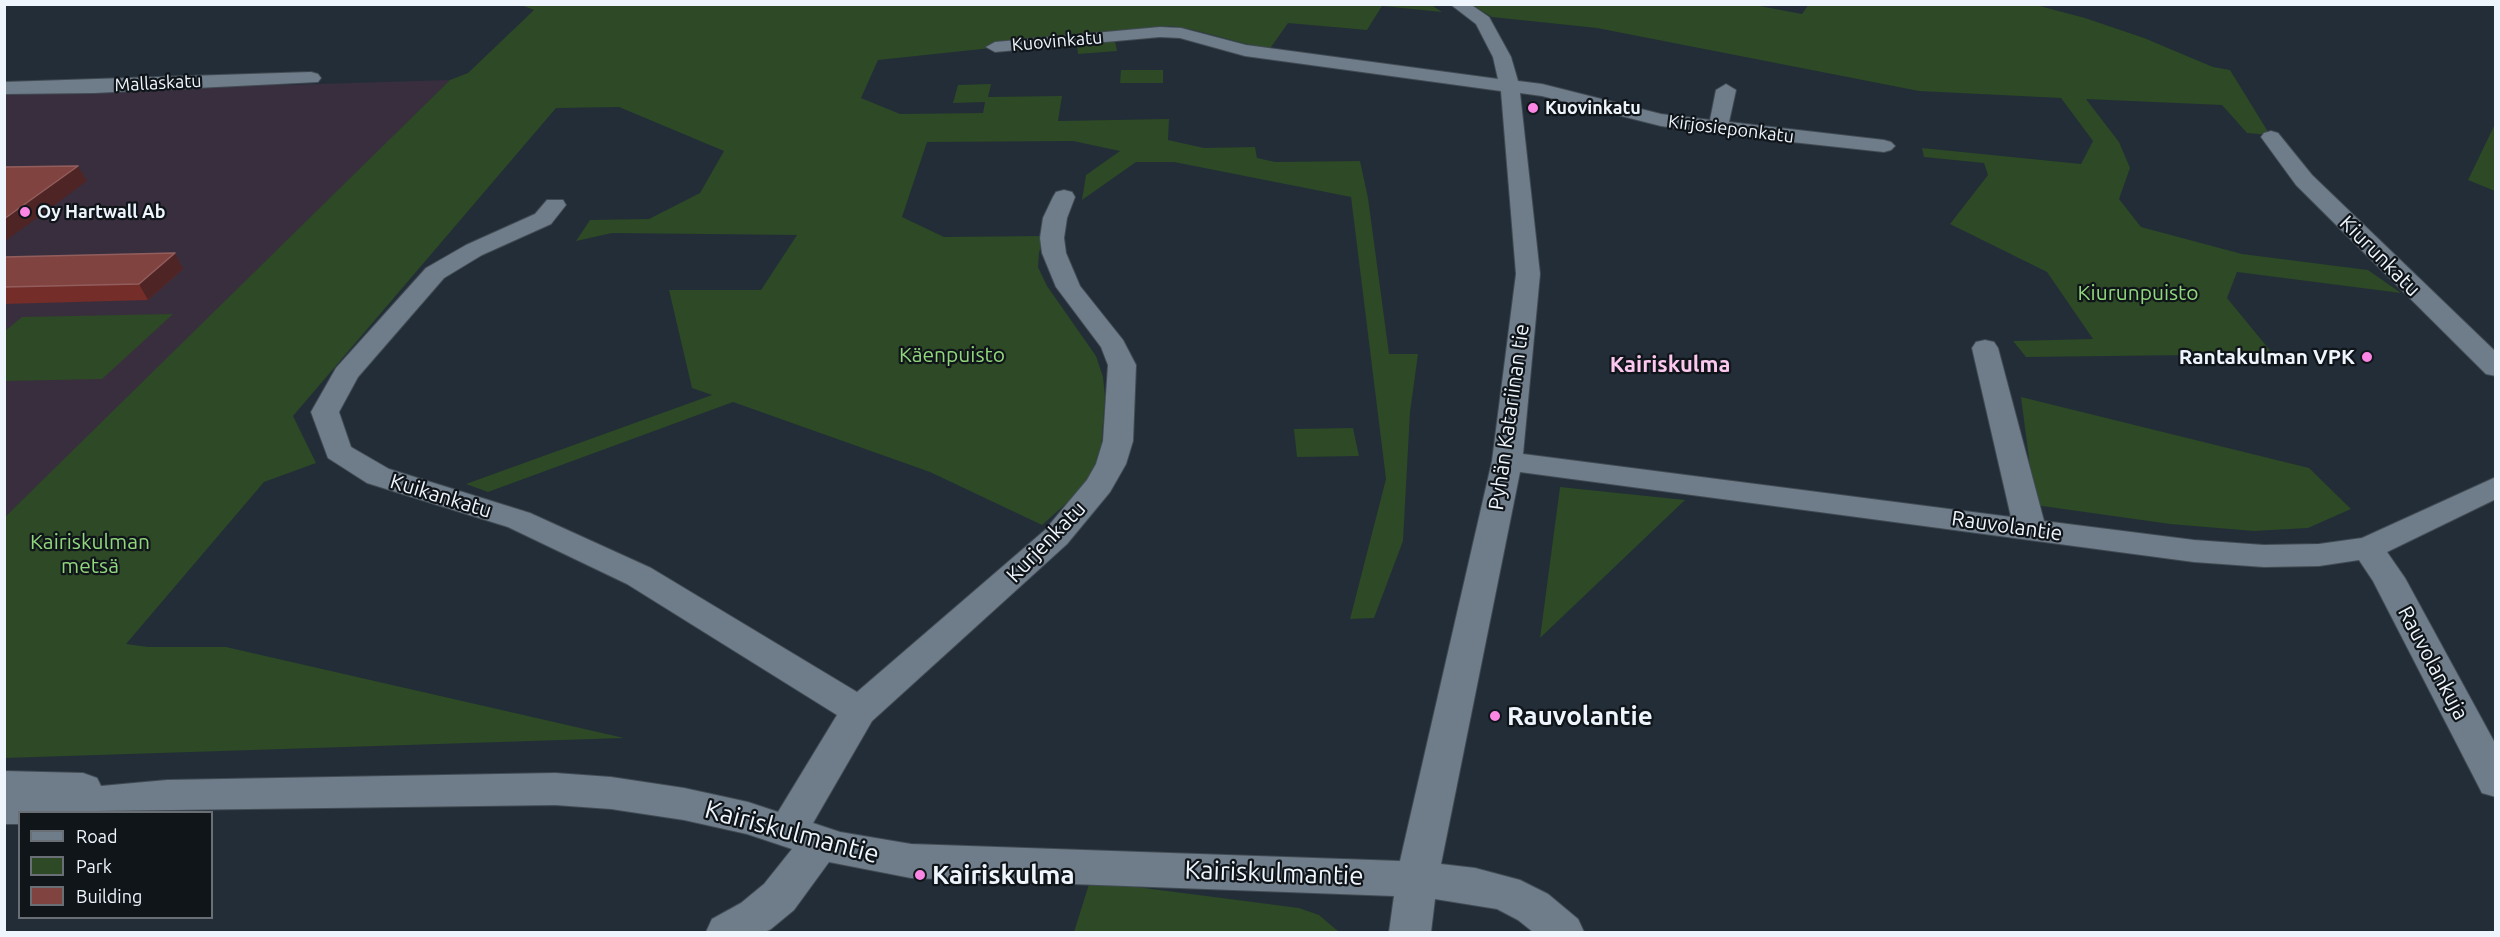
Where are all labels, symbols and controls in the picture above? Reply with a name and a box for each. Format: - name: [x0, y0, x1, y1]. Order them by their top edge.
- street label: Kuovinkatu: [1011, 26, 1103, 56]
- street label: Mallaskatu: [114, 70, 202, 96]
- place label: Kuovinkatu: [1545, 97, 1641, 119]
- marker: Kuovinkatu: [1526, 101, 1540, 115]
- street label: Kirjosieponkatu: [1667, 111, 1795, 147]
- place label: Oy Hartwall Ab: [37, 201, 165, 223]
- marker: Oy Hartwall Ab: [18, 205, 32, 219]
- street label: Kiurunkatu: [2334, 210, 2426, 302]
- park label: Kiurunpuisto: [2077, 280, 2199, 306]
- street label: Pyhän Katariinan tie: [1483, 322, 1535, 512]
- park label: Käenpuisto: [899, 342, 1005, 368]
- place label: Rantakulman VPK: [2179, 344, 2355, 370]
- marker: Rantakulman VPK: [2360, 350, 2374, 364]
- district label: Kairiskulma: [1610, 352, 1730, 378]
- street label: Kuikankatu: [387, 469, 495, 523]
- street label: Kurjenkatu: [1001, 496, 1091, 588]
- street label: Rauvolantie: [1950, 506, 2064, 546]
- park label: Kairiskulman metsä: [30, 529, 150, 579]
- street label: Rauvolankuja: [2393, 602, 2473, 724]
- place label: Rauvolantie: [1507, 700, 1653, 732]
- marker: Rauvolantie: [1488, 709, 1502, 723]
- street label: Kairiskulmantie: [701, 794, 883, 870]
- legend: [18, 811, 213, 919]
- text: Road: [76, 826, 118, 846]
- street label: Kairiskulmantie: [1184, 854, 1364, 892]
- text: Park: [76, 856, 112, 876]
- place label: Kairiskulma: [932, 859, 1075, 891]
- marker: Kairiskulma: [913, 868, 927, 882]
- text: Building: [76, 886, 142, 906]

